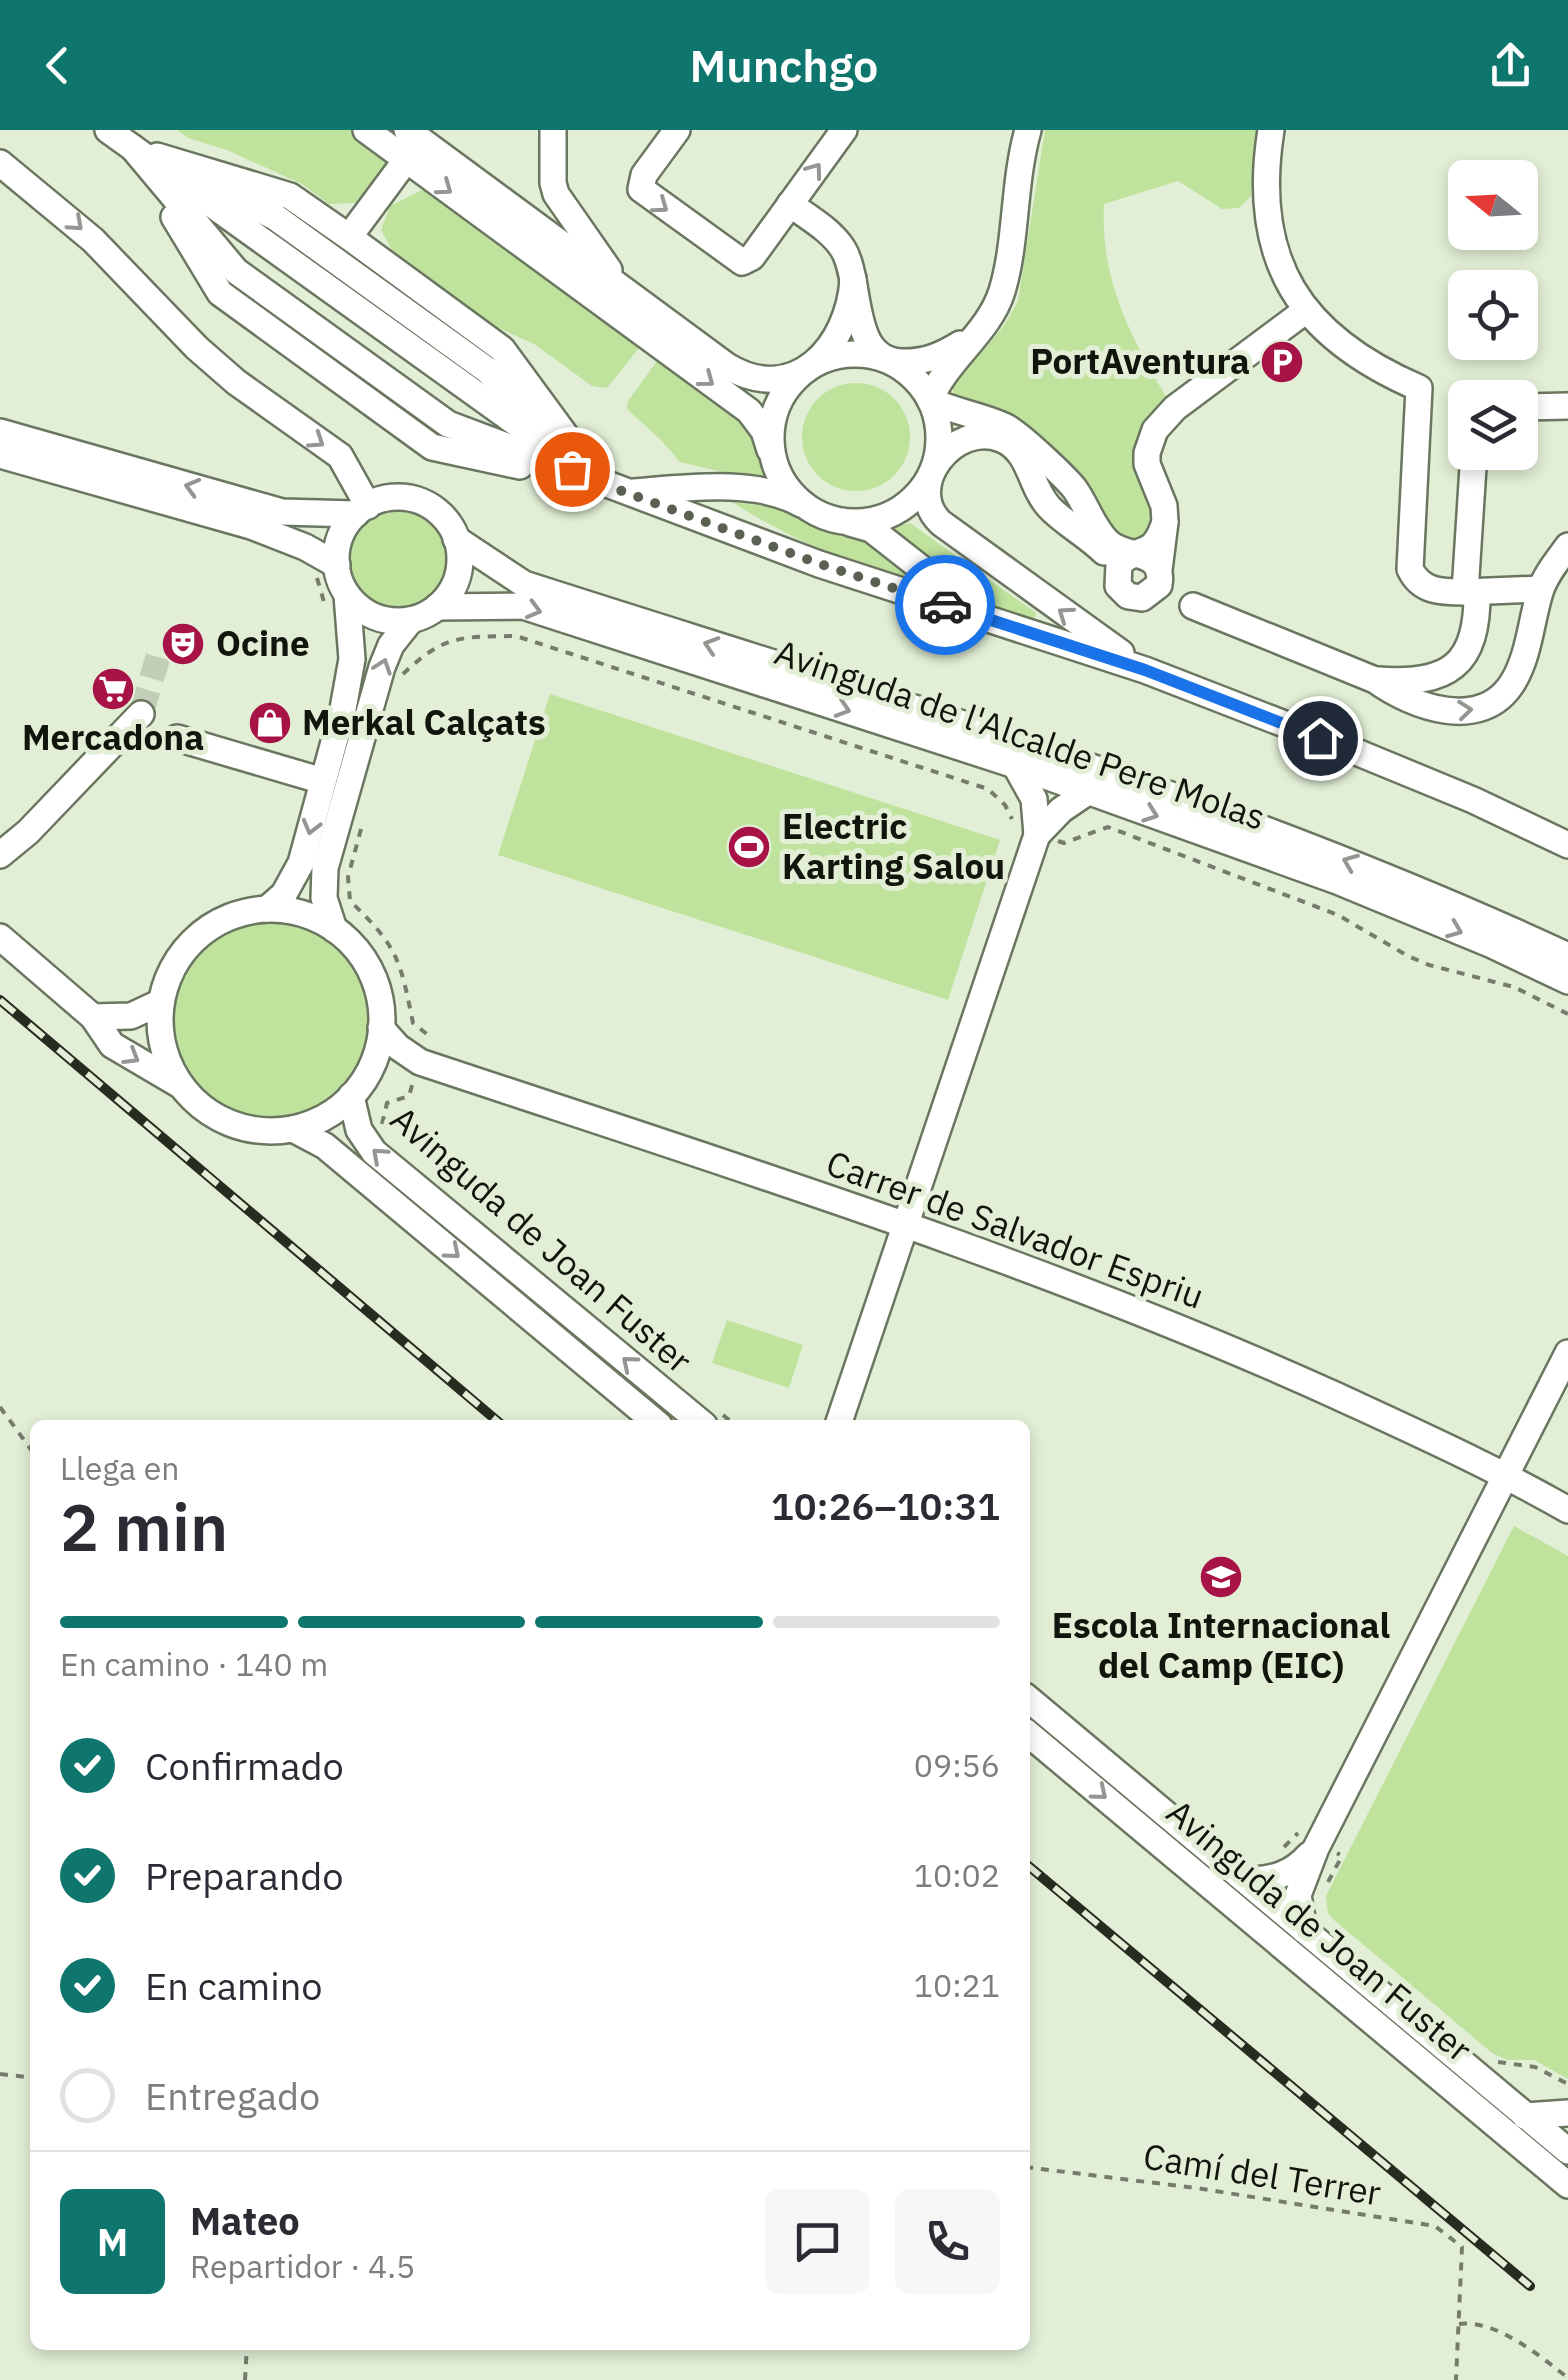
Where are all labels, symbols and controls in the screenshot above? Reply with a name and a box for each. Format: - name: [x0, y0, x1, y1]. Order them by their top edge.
- text: Munchgo: [690, 36, 878, 94]
- icon: back: [30, 38, 85, 93]
- icon: share: [1483, 38, 1538, 93]
- north arrow: [1448, 160, 1538, 250]
- map controls: [1448, 160, 1538, 470]
- one-way arrow: [803, 163, 821, 181]
- one-way arrow: [434, 176, 452, 193]
- one-way arrow: [650, 194, 669, 212]
- one-way arrow: [64, 213, 83, 231]
- button: locate: [1448, 270, 1538, 360]
- place label: PortAventura: [1030, 338, 1250, 384]
- parking icon: PortAventura: [1259, 339, 1305, 385]
- one-way arrow: [696, 368, 714, 385]
- button: layers: [1448, 380, 1538, 470]
- pin: [530, 427, 615, 512]
- one-way arrow: [307, 428, 325, 447]
- icon: bag: [545, 442, 600, 497]
- one-way arrow: [184, 478, 201, 499]
- courier: [895, 555, 995, 655]
- icon: car: [918, 578, 973, 633]
- one-way arrow: [525, 599, 542, 620]
- one-way arrow: [1058, 608, 1077, 626]
- place label: Ocine: [216, 620, 310, 666]
- theatre icon: Ocine: [160, 621, 206, 667]
- street label: Avinguda de l'Alcalde Pere Molas: [769, 628, 1272, 840]
- one-way arrow: [704, 636, 721, 656]
- one-way arrow: [371, 658, 392, 675]
- supermarket icon: Mercadona: [90, 666, 136, 712]
- pin: [1278, 696, 1363, 781]
- one-way arrow: [834, 698, 851, 718]
- place label: Merkal Calçats: [302, 699, 546, 745]
- shop icon: Merkal Calçats: [247, 700, 293, 746]
- one-way arrow: [1457, 700, 1473, 721]
- icon: home: [1293, 711, 1348, 766]
- place label: Mercadona: [22, 714, 204, 760]
- one-way arrow: [1141, 802, 1159, 822]
- place label: Electric Karting Salou: [782, 803, 1005, 889]
- one-way arrow: [301, 818, 322, 835]
- sports icon: Electric Karting Salou: [726, 824, 772, 870]
- one-way arrow: [1342, 854, 1360, 874]
- one-way arrow: [1445, 918, 1462, 938]
- one-way arrow: [121, 1045, 139, 1064]
- street label: Avinguda de Joan Fuster: [381, 1096, 702, 1383]
- street label: Carrer de Salvador Espriu: [820, 1139, 1210, 1319]
- one-way arrow: [372, 1149, 391, 1167]
- one-way arrow: [441, 1240, 459, 1258]
- one-way arrow: [622, 1357, 640, 1375]
- text: Llega en: [60, 1447, 180, 1489]
- text: 10:26–10:31: [771, 1481, 1000, 1530]
- text: 2 min: [60, 1484, 228, 1569]
- school or university icon: Escola Internacional del Camp (EIC): [1198, 1554, 1244, 1600]
- place label: Escola Internacional del Camp (EIC): [1052, 1602, 1390, 1688]
- text: En camino · 140 m: [60, 1643, 328, 1685]
- icon: check: [60, 1738, 115, 1793]
- text: Confirmado: [145, 1741, 344, 1790]
- text: 09:56: [914, 1744, 1000, 1786]
- one-way arrow: [1088, 1782, 1106, 1800]
- street label: Avinguda de Joan Fuster: [1158, 1789, 1482, 2072]
- icon: check: [60, 1848, 115, 1903]
- text: Preparando: [145, 1851, 344, 1900]
- text: 10:02: [914, 1854, 1000, 1896]
- icon: check: [60, 1958, 115, 2013]
- text: En camino: [145, 1961, 323, 2010]
- text: 10:21: [914, 1964, 1000, 2006]
- text: Entregado: [145, 2071, 320, 2120]
- street label: Camí del Terrer: [1140, 2133, 1384, 2216]
- button: chat: [765, 2189, 870, 2294]
- button: phone: [895, 2189, 1000, 2294]
- text: Mateo: [190, 2196, 300, 2245]
- text: M: [97, 2217, 128, 2266]
- text: Repartidor · 4.5: [190, 2245, 415, 2287]

